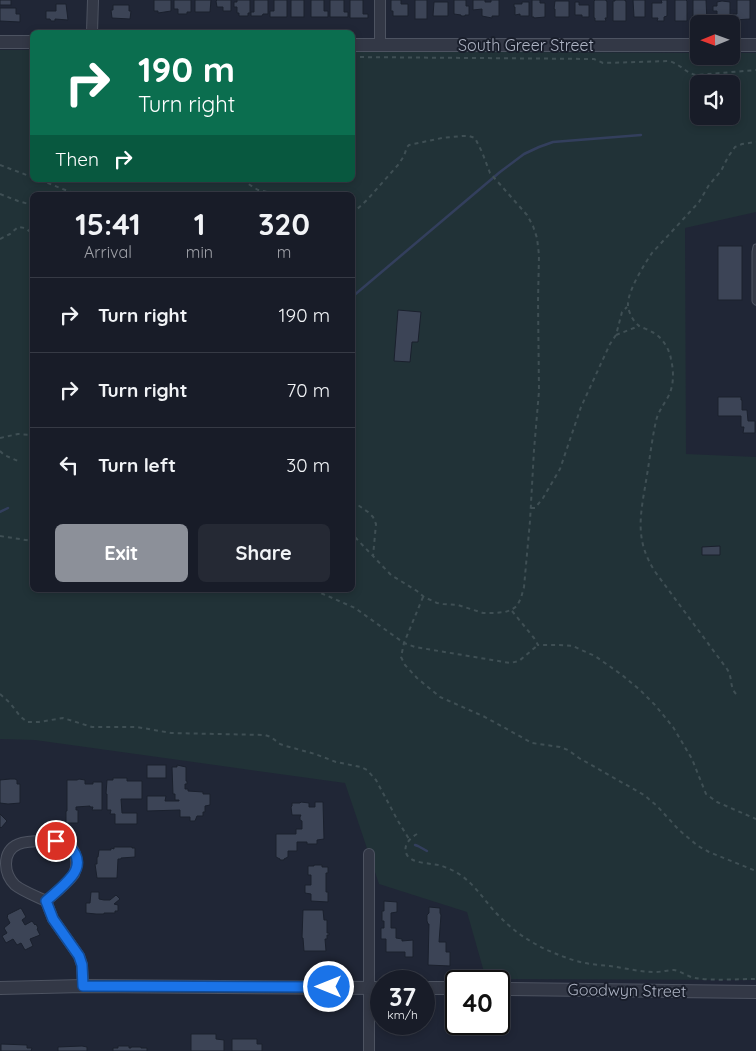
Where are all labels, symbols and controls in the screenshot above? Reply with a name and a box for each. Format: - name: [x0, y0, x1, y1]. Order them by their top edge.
- north arrow: [690, 15, 740, 65]
- map controls: [690, 15, 740, 125]
- street label: South Greer Street: [458, 35, 594, 55]
- text: 190 m: [138, 47, 235, 91]
- icon: right: [55, 50, 120, 115]
- button: sound: [690, 75, 740, 125]
- text: Turn right: [138, 90, 235, 118]
- icon: right: [109, 145, 137, 173]
- text: Then: [55, 147, 99, 171]
- text: 15:41: [75, 205, 141, 243]
- text: 1: [194, 205, 205, 243]
- text: 320: [258, 205, 310, 243]
- text: Arrival: [84, 242, 132, 262]
- text: min: [186, 242, 213, 262]
- text: m: [277, 242, 291, 262]
- icon: right: [55, 301, 83, 329]
- text: Turn right: [98, 303, 187, 327]
- text: 190 m: [279, 303, 330, 327]
- icon: right: [55, 376, 83, 404]
- text: Turn right: [98, 378, 187, 402]
- text: 70 m: [286, 378, 330, 402]
- icon: left: [55, 451, 83, 479]
- text: Turn left: [98, 453, 176, 477]
- text: 30 m: [286, 453, 330, 477]
- button: Exit: [55, 524, 188, 582]
- button: Share: [198, 524, 330, 582]
- pin: [35, 820, 77, 862]
- icon: arrive: [42, 827, 70, 855]
- position arrow: [302, 960, 354, 1012]
- speed limit sign: 40: [445, 970, 510, 1035]
- street label: Goodwyn Street: [568, 979, 686, 1001]
- text: 37: [389, 981, 416, 1012]
- text: km/h: [387, 1007, 418, 1022]

